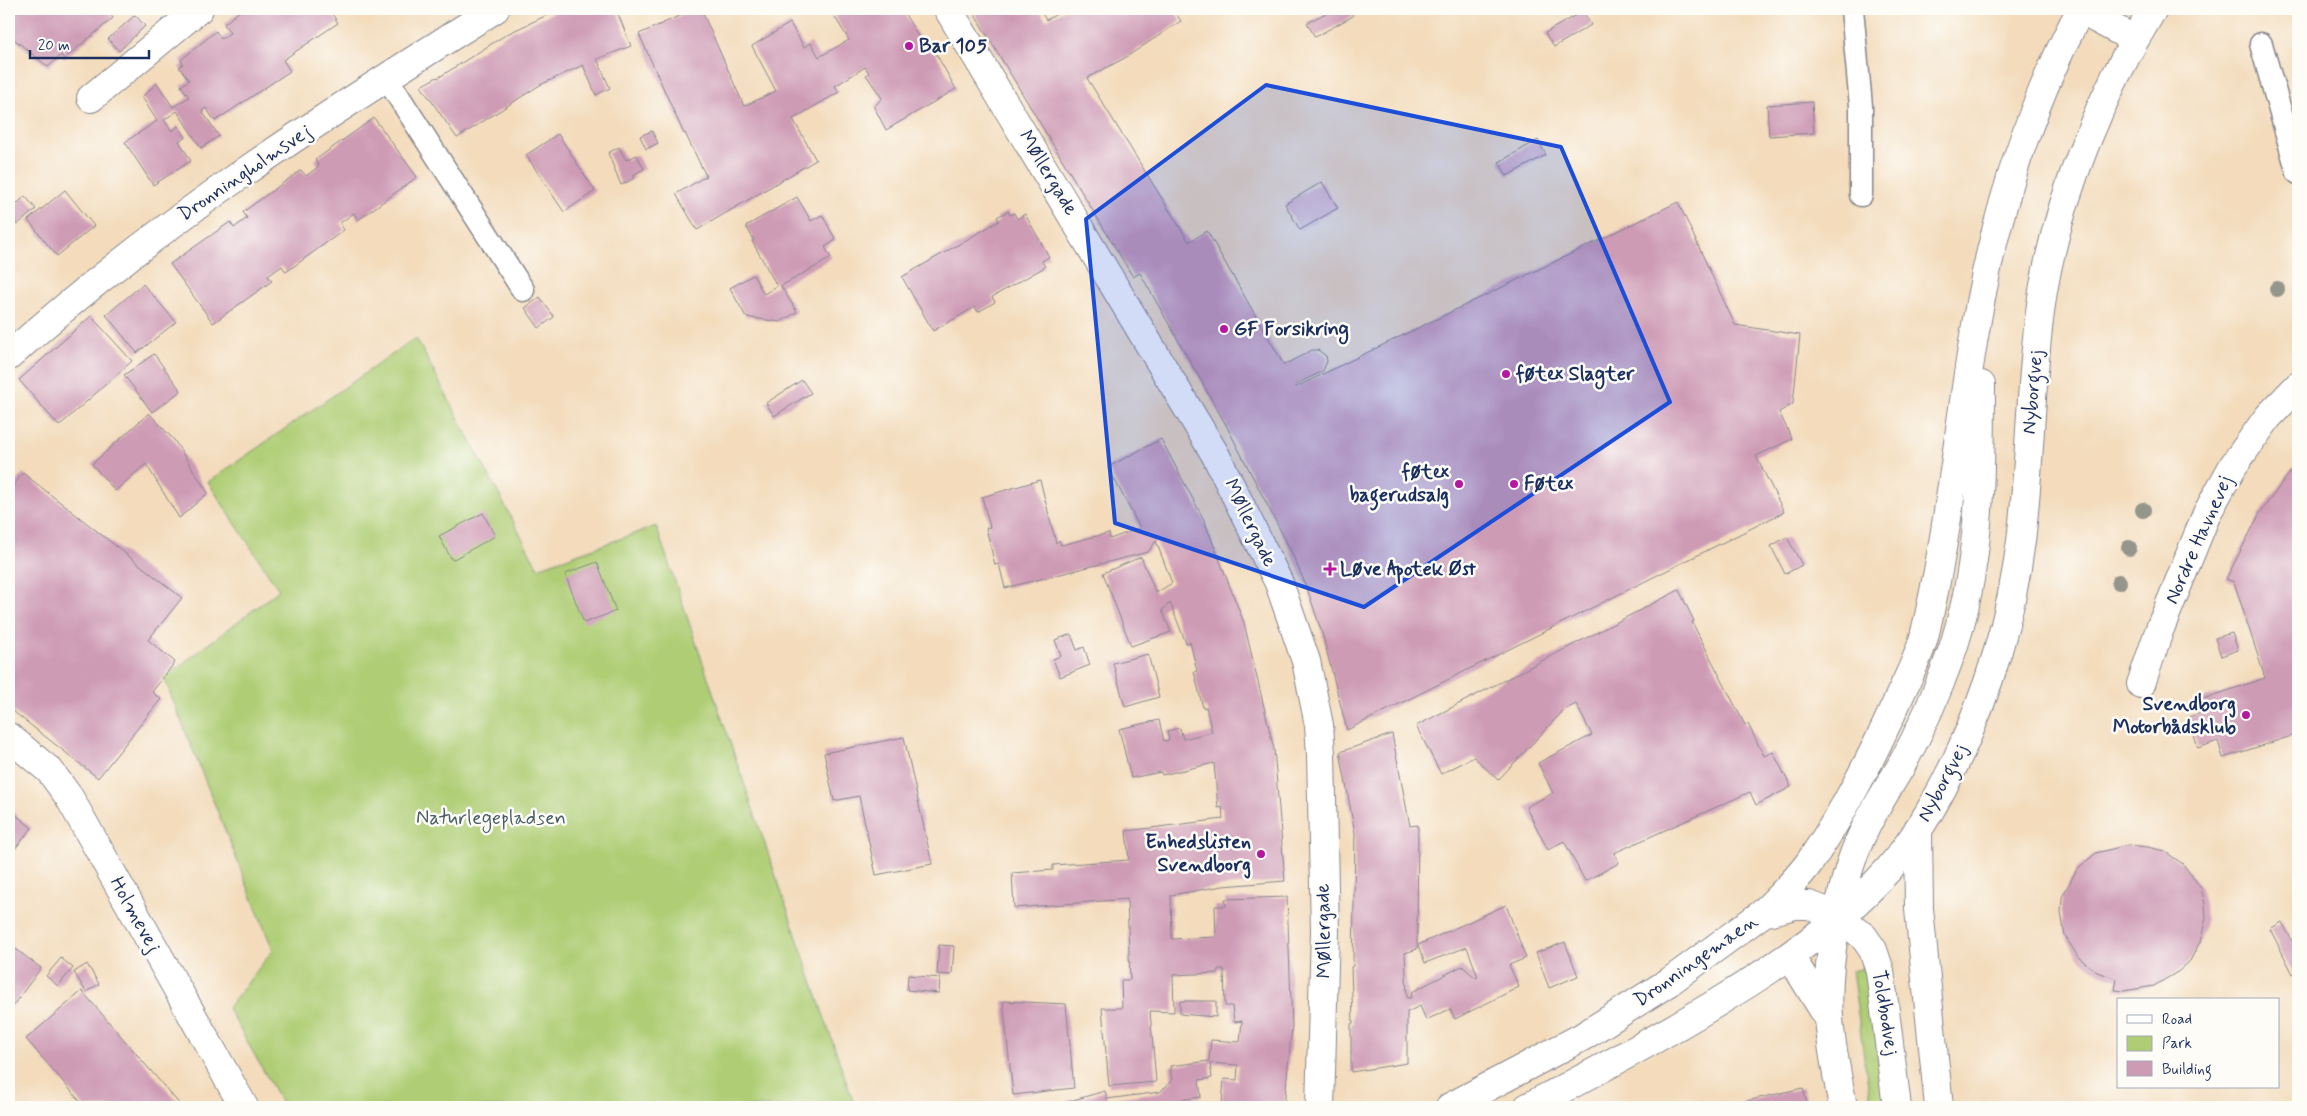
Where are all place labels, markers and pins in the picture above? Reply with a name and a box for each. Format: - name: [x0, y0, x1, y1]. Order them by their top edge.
- place label: Bar 105: [919, 33, 987, 60]
- marker: Bar 105: [903, 40, 915, 52]
- place label: GF Forsikring: [1234, 316, 1349, 345]
- marker: GF Forsikring: [1218, 323, 1230, 335]
- place label: føtex Slagter: [1515, 361, 1635, 390]
- marker: føtex Slagter: [1500, 368, 1512, 380]
- place label: føtex bagerudsalg: [1350, 459, 1450, 511]
- place label: Føtex: [1524, 471, 1574, 498]
- marker: føtex bagerudsalg: [1453, 478, 1465, 490]
- marker: Føtex: [1508, 478, 1520, 490]
- place label: Løve Apotek Øst: [1340, 556, 1476, 584]
- marker: Løve Apotek Øst: [1324, 563, 1336, 575]
- place label: Svendborg Motorbådsklub: [2113, 691, 2236, 741]
- marker: Svendborg Motorbådsklub: [2240, 709, 2252, 721]
- place label: Enhedslisten Svendborg: [1145, 829, 1251, 879]
- marker: Enhedslisten Svendborg: [1255, 848, 1267, 860]

